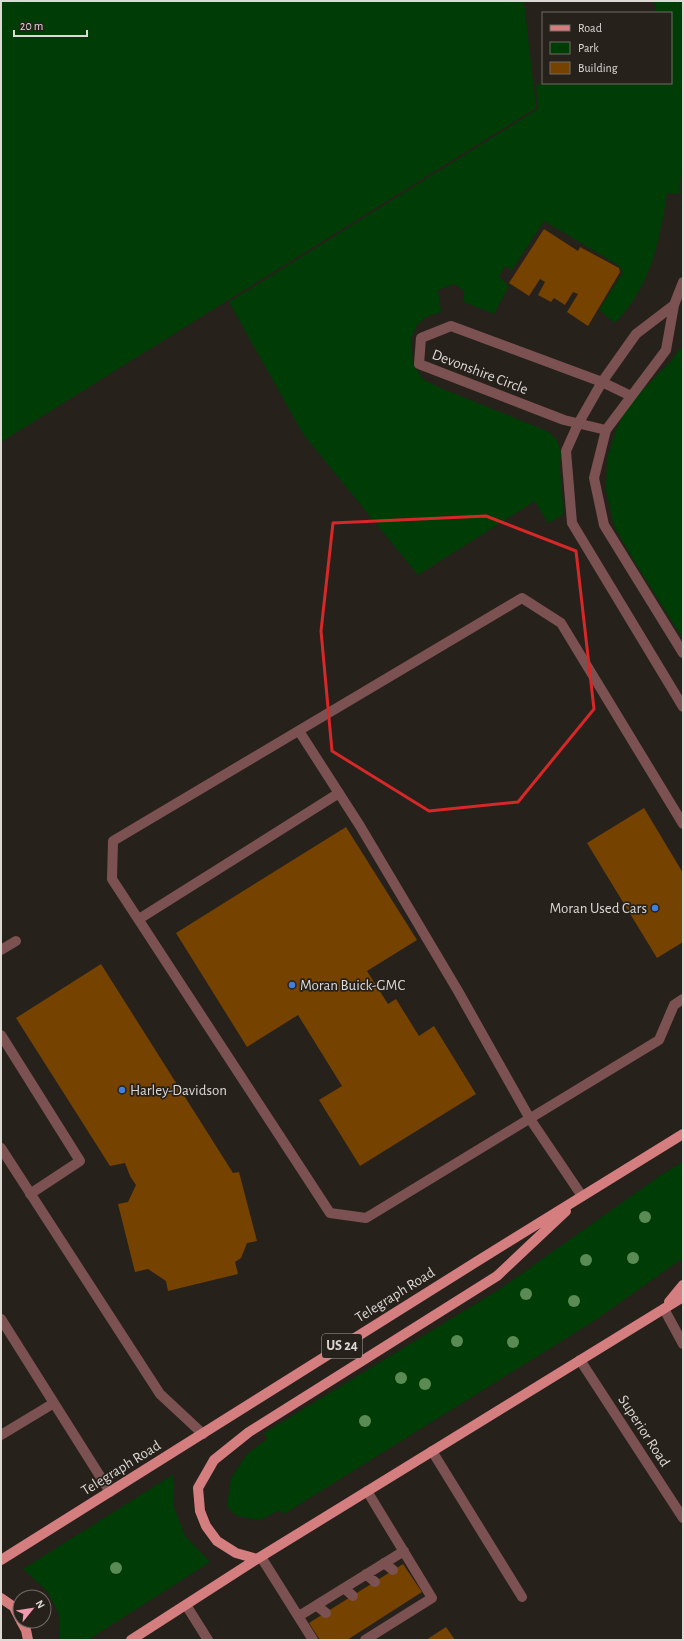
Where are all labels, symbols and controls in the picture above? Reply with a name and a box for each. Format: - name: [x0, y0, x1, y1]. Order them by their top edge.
- scale bar: [14, 12, 87, 38]
- legend: [542, 12, 672, 84]
- text: 20 m: [20, 20, 43, 32]
- text: Road: [578, 22, 602, 34]
- text: Park: [578, 42, 599, 54]
- text: Building: [578, 62, 618, 74]
- street label: Devonshire Circle: [430, 347, 530, 397]
- place label: Moran Used Cars: [549, 901, 647, 916]
- marker: Moran Used Cars: [650, 903, 660, 913]
- place label: Moran Buick-GMC: [300, 978, 405, 993]
- marker: Moran Buick-GMC: [287, 980, 297, 990]
- place label: Harley-Davidson: [130, 1083, 227, 1098]
- marker: Harley-Davidson: [117, 1085, 127, 1095]
- street label: Telegraph Road: [353, 1265, 438, 1325]
- road number: US 24: [322, 1334, 362, 1358]
- street label: Superior Road: [615, 1392, 673, 1470]
- street label: Telegraph Road: [79, 1438, 164, 1498]
- north arrow: [12, 1589, 52, 1629]
- text: N: [34, 1598, 47, 1610]

